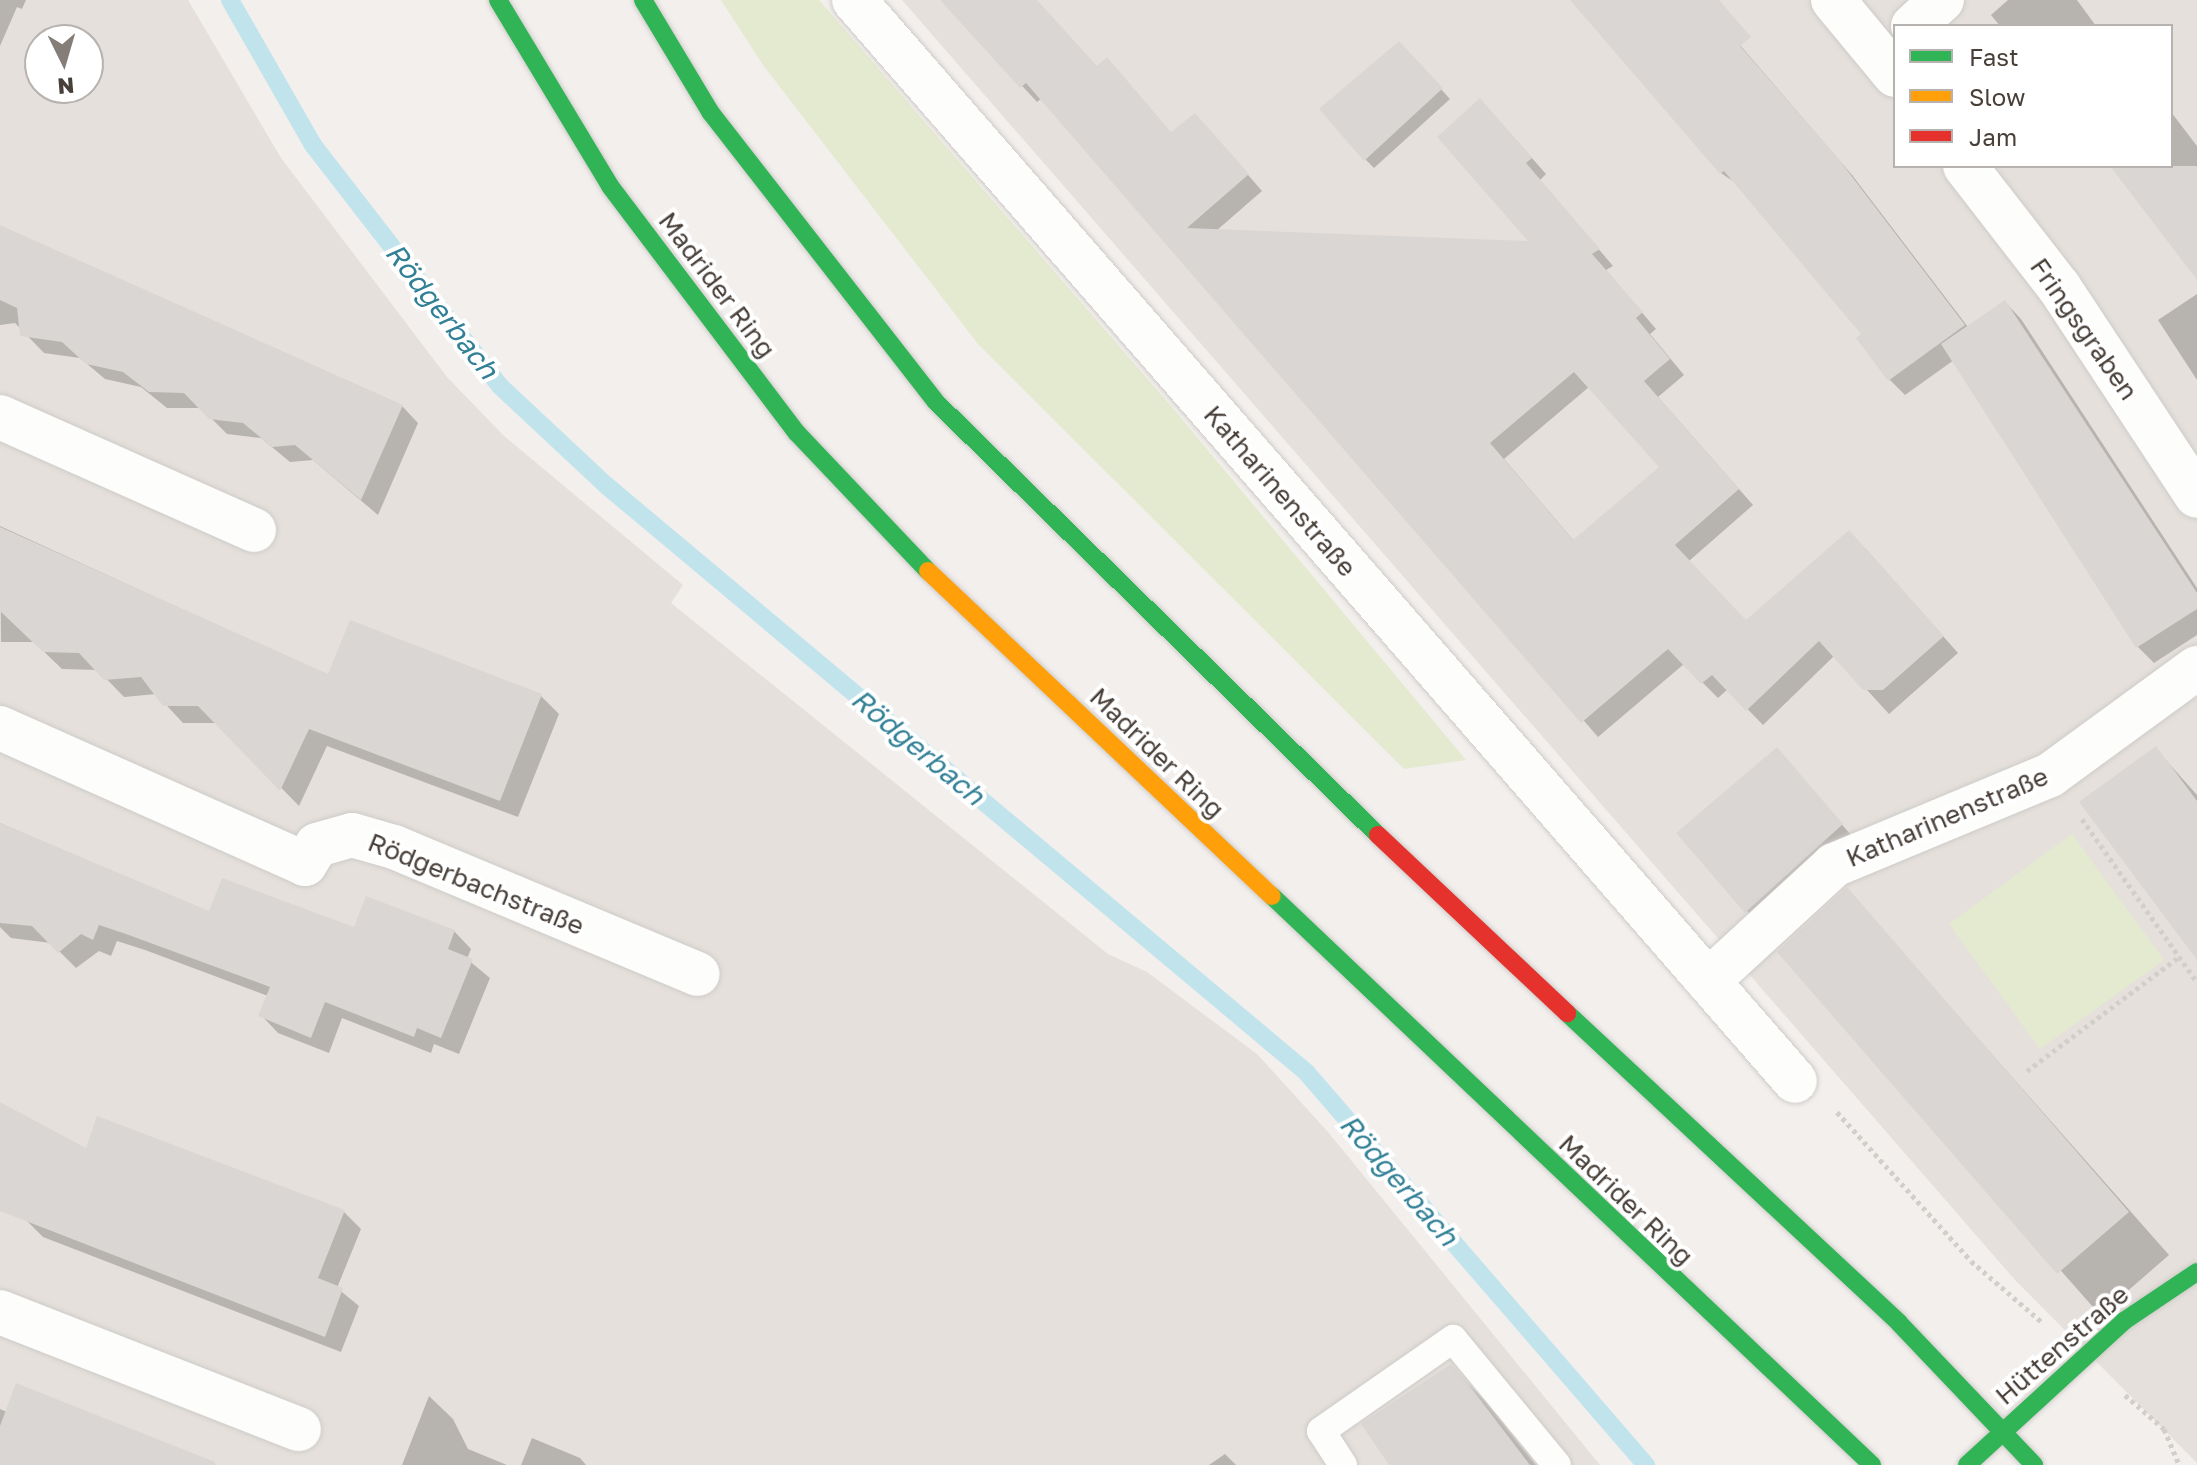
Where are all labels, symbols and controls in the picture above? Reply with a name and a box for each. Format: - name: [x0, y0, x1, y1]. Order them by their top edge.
- north arrow: [24, 24, 104, 104]
- legend: [1893, 24, 2173, 168]
- text: Fast: [1969, 42, 2019, 71]
- text: N: [56, 72, 75, 101]
- text: Slow: [1969, 82, 2025, 111]
- text: Jam: [1969, 122, 2017, 151]
- street label: Madrider Ring: [652, 206, 782, 364]
- water label: Rödgerbach: [379, 237, 505, 385]
- street label: Fringsgraben: [2024, 252, 2144, 406]
- street label: Katharinenstraße: [1197, 399, 1363, 583]
- street label: Madrider Ring: [1083, 681, 1231, 825]
- water label: Rödgerbach: [845, 682, 991, 812]
- street label: Katharinenstraße: [1841, 760, 2053, 874]
- street label: Rödgerbachstraße: [364, 826, 588, 942]
- water label: Rödgerbach: [1333, 1108, 1465, 1252]
- street label: Madrider Ring: [1552, 1128, 1700, 1272]
- street label: Hüttenstraße: [1989, 1279, 2135, 1411]

